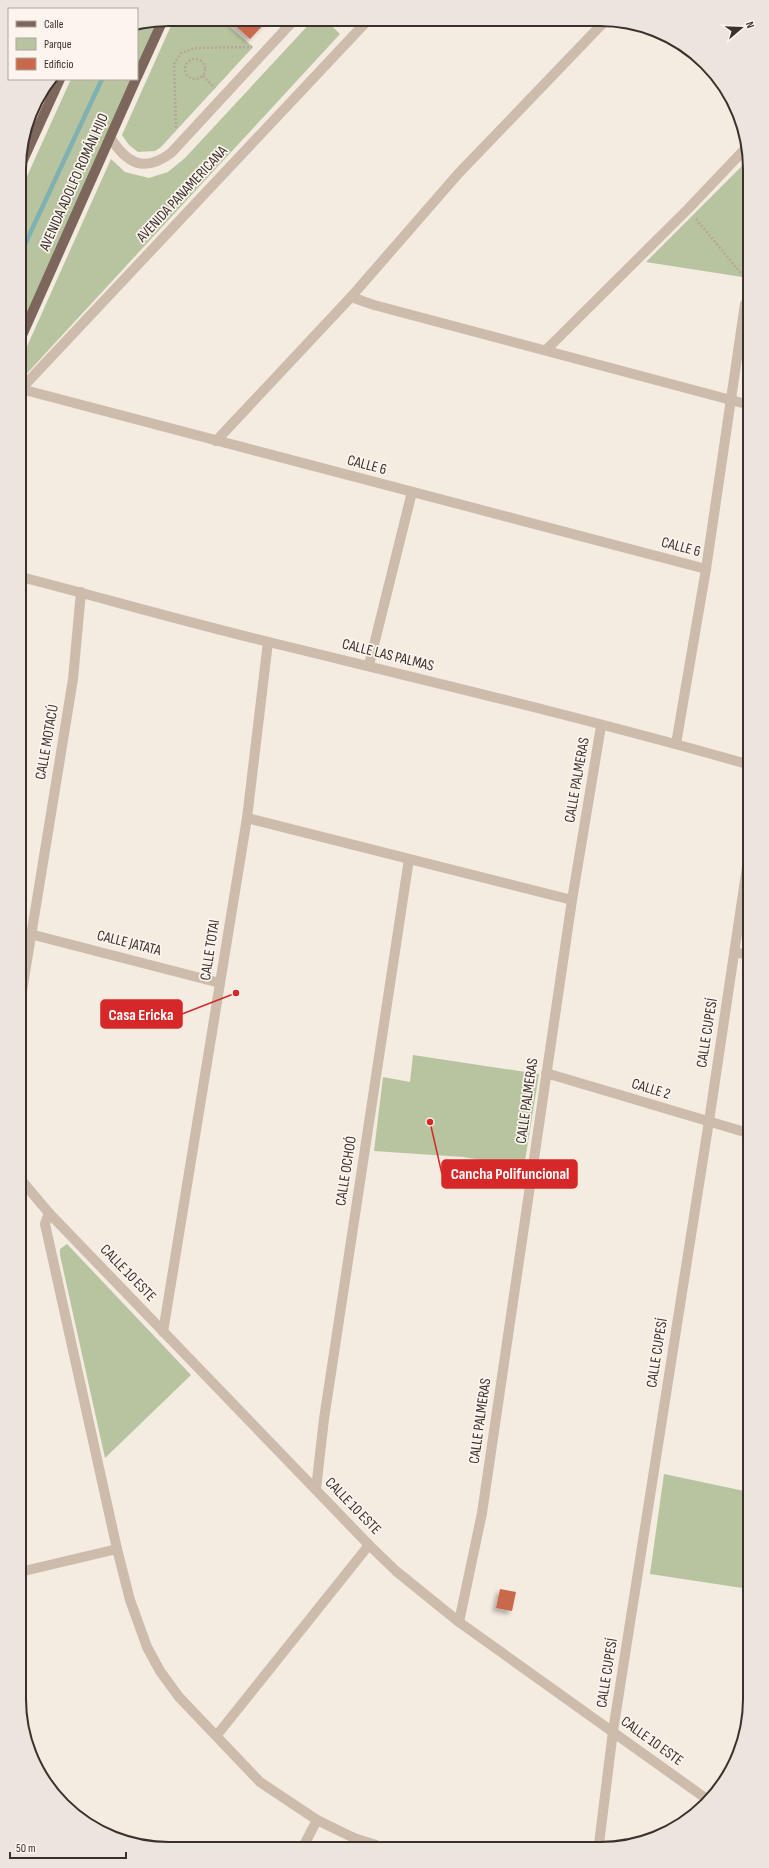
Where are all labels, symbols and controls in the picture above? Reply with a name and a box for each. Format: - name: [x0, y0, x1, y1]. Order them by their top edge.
- legend: [8, 8, 138, 80]
- north arrow: [721, 8, 761, 48]
- text: Calle: [44, 17, 64, 32]
- text: N: [743, 20, 757, 30]
- text: Parque: [44, 37, 72, 52]
- text: Edificio: [44, 57, 73, 72]
- street label: AVENIDA ADOLFO ROMÁN HIJO: [35, 110, 113, 255]
- street label: AVENIDA PANAMERICANA: [132, 141, 232, 247]
- street label: CALLE 6: [345, 451, 389, 479]
- street label: CALLE 6: [659, 533, 703, 561]
- street label: CALLE LAS PALMAS: [340, 634, 436, 676]
- street label: CALLE MOTACÚ: [31, 703, 63, 781]
- street label: CALLE PALMERAS: [560, 736, 594, 824]
- street label: CALLE TOTAI: [196, 918, 224, 982]
- street label: CALLE JATATA: [95, 926, 164, 960]
- street label: CALLE CUPESÍ: [692, 997, 722, 1069]
- callout: Casa Ericka: [101, 1000, 182, 1028]
- text: Casa Ericka: [109, 1006, 173, 1025]
- street label: CALLE PALMERAS: [512, 1057, 542, 1145]
- street label: CALLE 2: [629, 1074, 673, 1104]
- street label: CALLE OCHOÓ: [331, 1135, 361, 1207]
- callout: Cancha Polifuncional: [442, 1160, 577, 1188]
- text: Cancha Polifuncional: [451, 1165, 569, 1184]
- street label: CALLE 10 ESTE: [96, 1240, 160, 1306]
- street label: CALLE CUPESÍ: [642, 1317, 672, 1389]
- street label: CALLE PALMERAS: [465, 1377, 495, 1465]
- street label: CALLE 10 ESTE: [321, 1473, 385, 1539]
- street label: CALLE CUPESÍ: [592, 1637, 622, 1709]
- street label: CALLE 10 ESTE: [617, 1712, 687, 1770]
- scale bar: [10, 1834, 126, 1860]
- text: 50 m: [16, 1841, 36, 1856]

